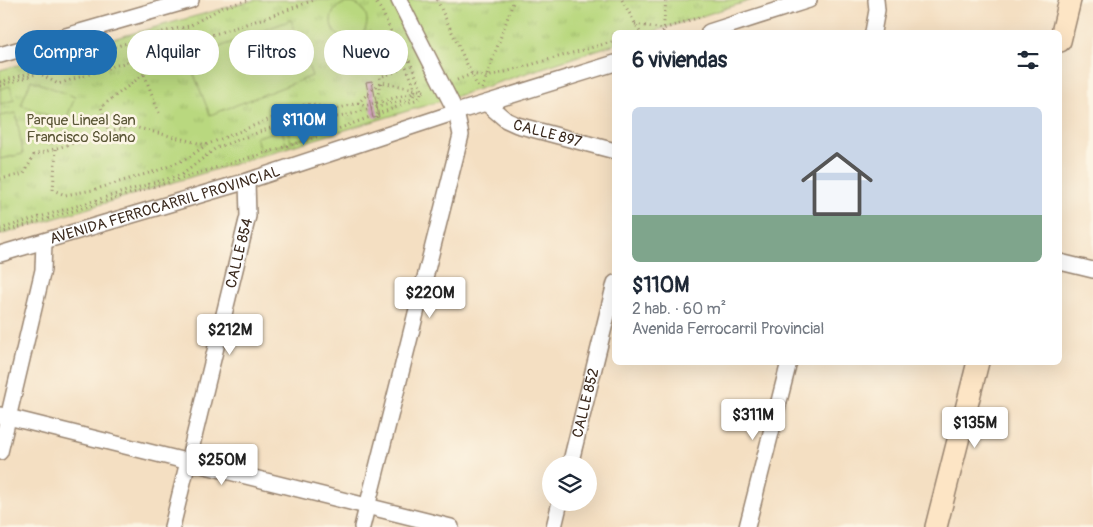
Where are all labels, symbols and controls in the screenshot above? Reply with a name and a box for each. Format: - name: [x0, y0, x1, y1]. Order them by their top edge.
- chip: Comprar: [15, 30, 117, 75]
- chip: Alquilar: [127, 30, 219, 75]
- chip: Filtros: [229, 30, 314, 75]
- chip: Nuevo: [324, 30, 408, 75]
- icon: filters: [1014, 46, 1042, 74]
- text: 6 viviendas: [632, 47, 727, 74]
- pin: $110M: [269, 104, 339, 146]
- text: $110M: [282, 110, 326, 130]
- park label: Parque Lineal San Francisco Solano: [26, 111, 136, 147]
- street label: CALLE 897: [511, 115, 584, 151]
- icon: home: [792, 139, 882, 229]
- street label: AVENIDA FERROCARRIL PROVINCIAL: [47, 161, 282, 248]
- street label: CALLE 854: [221, 216, 257, 290]
- text: $110M: [632, 272, 689, 299]
- pin: $220M: [395, 276, 465, 319]
- text: $220M: [405, 283, 455, 303]
- text: 2 hab. · 60 m²: [632, 299, 726, 319]
- pin: $212M: [195, 314, 265, 356]
- text: Avenida Ferrocarril Provincial: [632, 319, 824, 339]
- text: $212M: [208, 320, 252, 340]
- street label: CALLE 852: [568, 366, 603, 440]
- pin: $311M: [718, 398, 788, 441]
- text: $311M: [732, 405, 774, 425]
- pin: $135M: [940, 406, 1010, 449]
- text: $135M: [953, 413, 997, 433]
- pin: $250M: [187, 444, 257, 486]
- text: $250M: [198, 450, 246, 470]
- map controls: [542, 456, 597, 511]
- button: layers: [542, 456, 597, 511]

